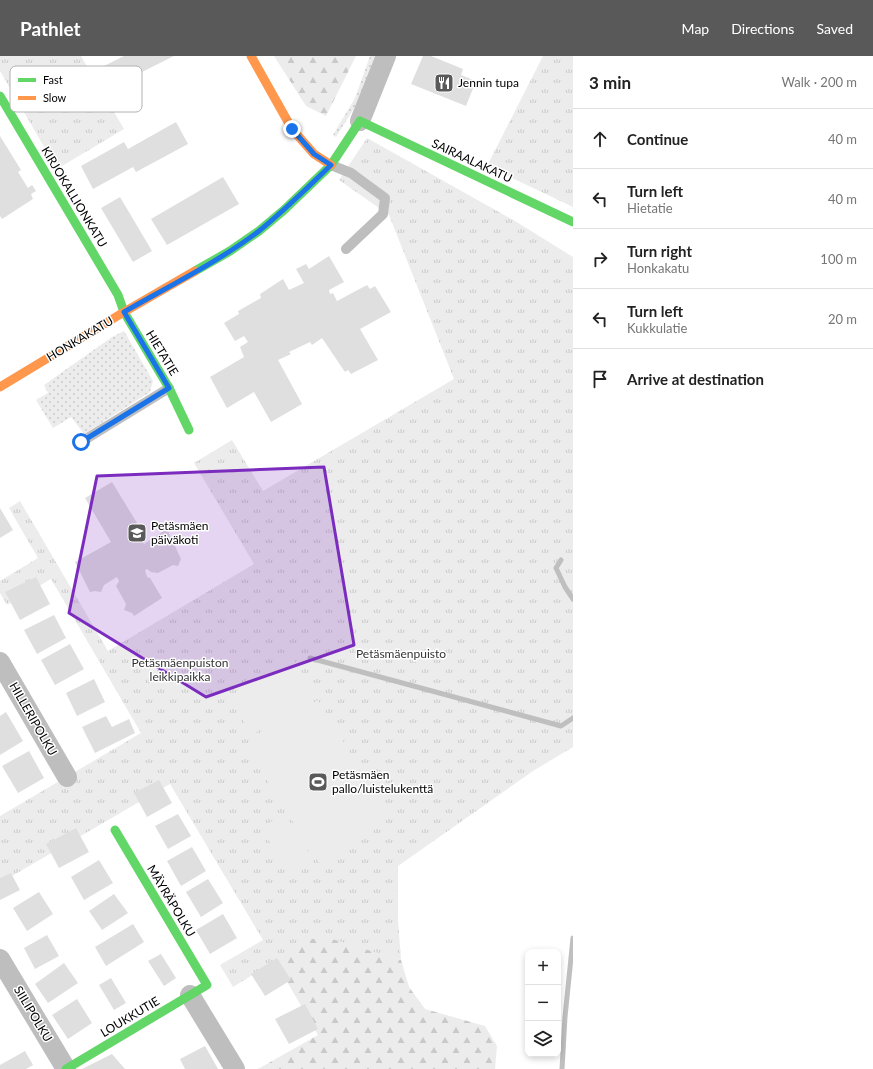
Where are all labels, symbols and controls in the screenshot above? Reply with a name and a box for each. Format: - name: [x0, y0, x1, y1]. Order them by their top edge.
- text: Pathlet: [20, 17, 81, 40]
- text: Map: [682, 20, 709, 37]
- text: Directions: [731, 20, 794, 37]
- text: Saved: [816, 20, 853, 37]
- legend: [10, 66, 142, 112]
- restaurant icon: Jennin tupa: [433, 72, 455, 94]
- text: 3 min: [589, 72, 631, 93]
- text: Fast: [43, 73, 63, 86]
- text: Walk · 200 m: [781, 74, 857, 90]
- place label: Jennin tupa: [458, 75, 519, 90]
- text: Slow: [43, 91, 67, 104]
- route end: [283, 120, 301, 138]
- icon: ahead: [589, 128, 611, 150]
- text: Continue: [627, 130, 688, 148]
- text: 40 m: [828, 131, 857, 147]
- street label: SAIRAALAKATU: [430, 135, 515, 186]
- street label: KIRJOKALLIONKATU: [38, 144, 111, 250]
- text: Turn left: [627, 182, 683, 200]
- icon: left: [589, 188, 611, 210]
- text: 40 m: [828, 191, 857, 207]
- text: Hietatie: [627, 200, 673, 216]
- text: Turn right: [627, 242, 692, 260]
- icon: right: [589, 248, 611, 270]
- text: 100 m: [820, 251, 857, 267]
- text: Honkakatu: [627, 260, 689, 276]
- text: Turn left: [627, 302, 683, 320]
- icon: left: [589, 308, 611, 330]
- text: 20 m: [828, 311, 857, 327]
- street label: HONKAKATU: [44, 313, 116, 364]
- text: Kukkulatie: [627, 320, 687, 336]
- street label: HIETATIE: [143, 327, 182, 378]
- icon: arrive: [589, 368, 611, 390]
- text: Arrive at destination: [627, 370, 764, 388]
- route start: [72, 433, 90, 451]
- place label: Petäsmäen päiväkoti: [151, 518, 209, 547]
- school or university icon: Petäsmäen päiväkoti: [126, 522, 148, 544]
- park label: Petäsmäenpuisto: [356, 646, 446, 661]
- park label: Petäsmäenpuiston leikkipaikka: [132, 655, 228, 684]
- street label: HILLERIPOLKU: [6, 679, 61, 758]
- place label: Petäsmäen pallo/luistelukenttä: [332, 767, 433, 796]
- sports icon: Petäsmäen pallo/luistelukenttä: [307, 771, 329, 793]
- street label: MÄYRÄPOLKU: [144, 862, 199, 939]
- map controls: [525, 949, 561, 1057]
- button: +: [525, 949, 561, 985]
- street label: SIILIPOLKU: [11, 983, 56, 1044]
- button: −: [525, 985, 561, 1021]
- street label: LOUKKUTIE: [97, 993, 162, 1040]
- button: layers: [525, 1021, 561, 1057]

